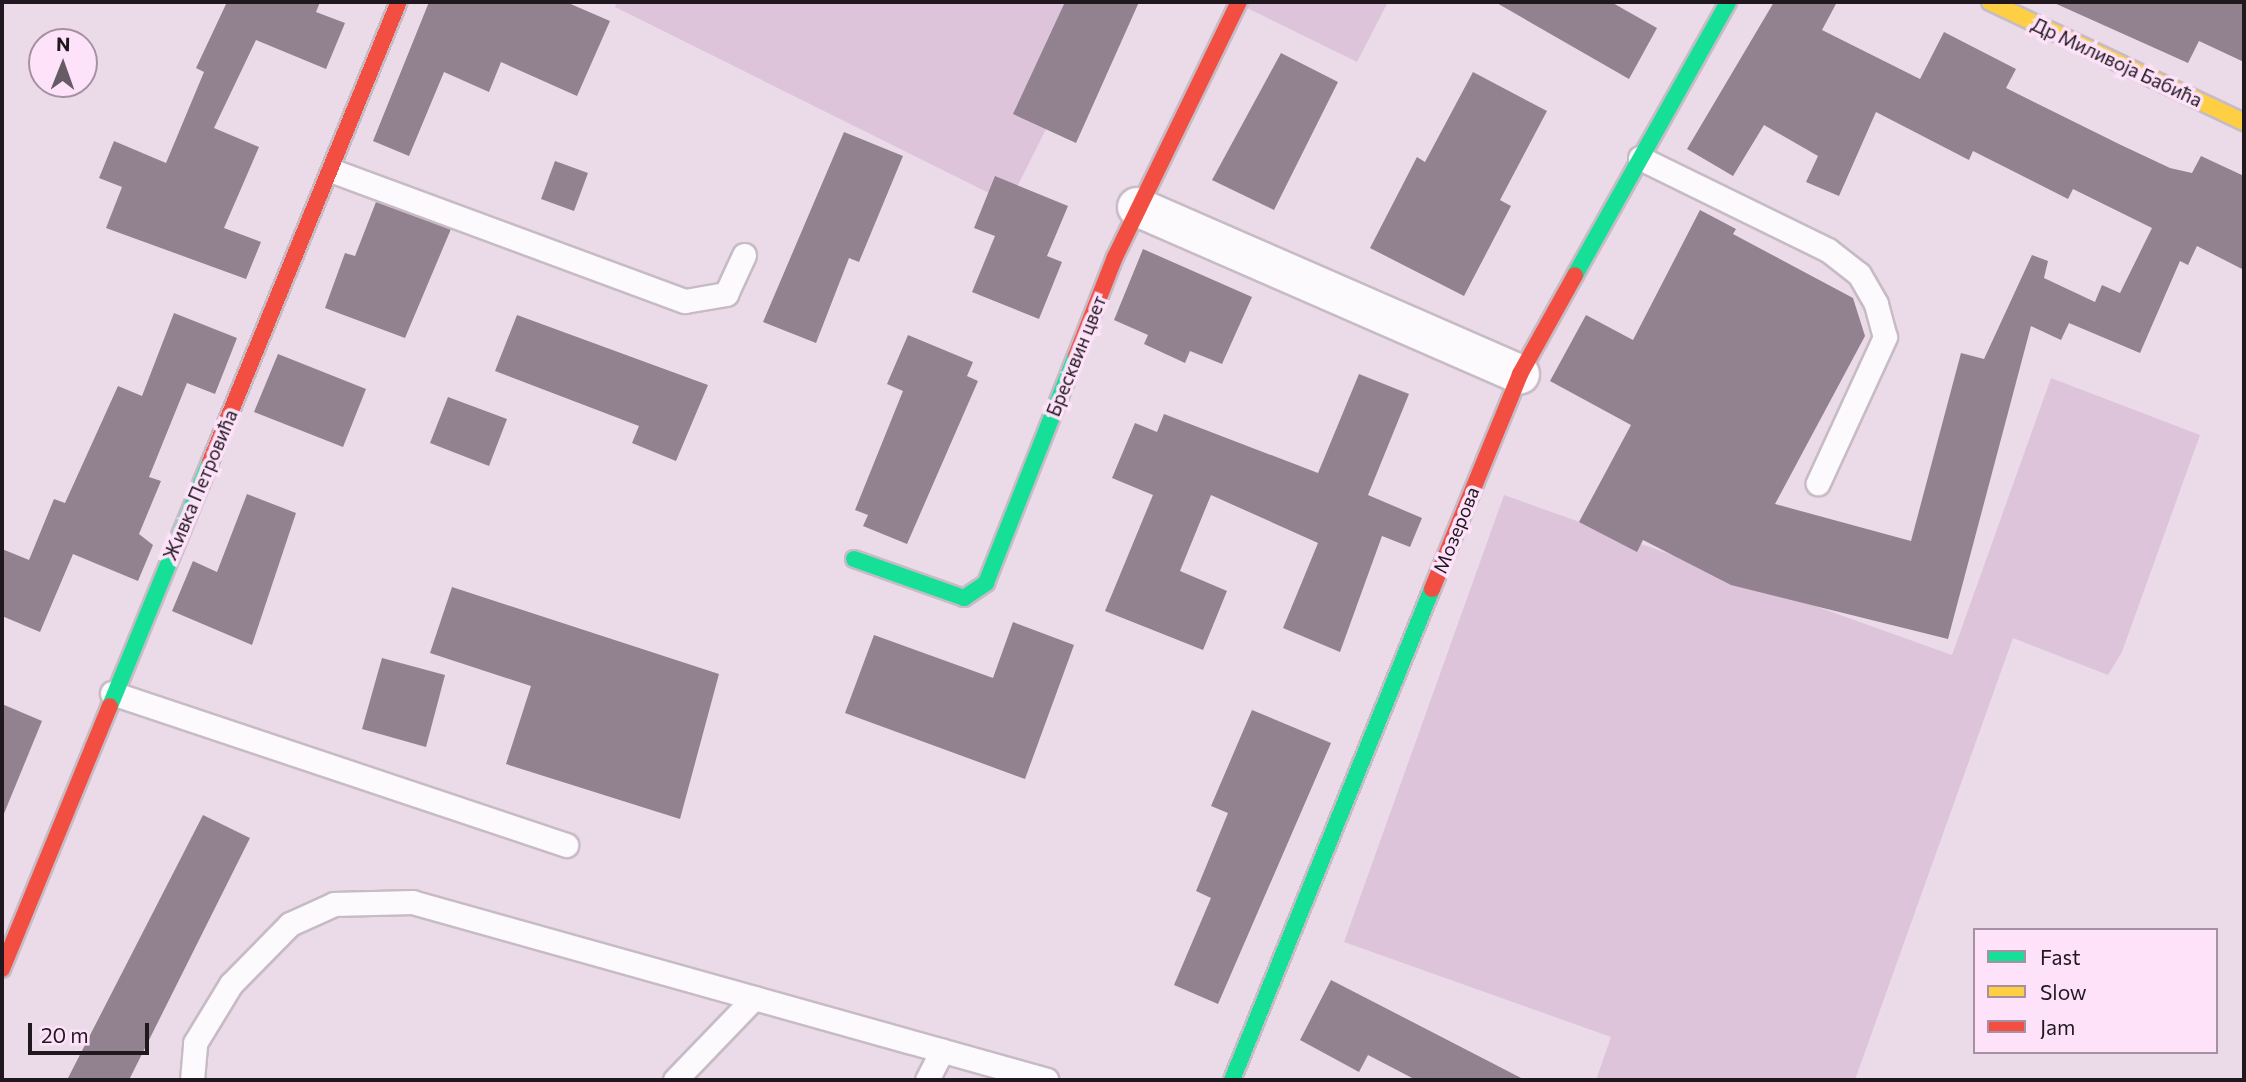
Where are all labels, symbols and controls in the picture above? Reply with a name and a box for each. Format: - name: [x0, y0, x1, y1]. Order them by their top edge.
- street label: Др Миливоја Бабића: [2028, 13, 2206, 111]
- north arrow: [28, 28, 98, 98]
- text: N: [56, 32, 71, 55]
- street label: Бресквин цвет: [1041, 292, 1111, 420]
- street label: Живка Петровића: [158, 406, 242, 564]
- street label: Мозерова: [1428, 484, 1484, 576]
- legend: [1973, 928, 2218, 1054]
- text: Fast: [2040, 944, 2081, 969]
- text: Slow: [2040, 979, 2087, 1004]
- scale bar: [32, 1009, 152, 1052]
- text: Jam: [2040, 1014, 2075, 1039]
- text: 20 m: [41, 1022, 89, 1047]

